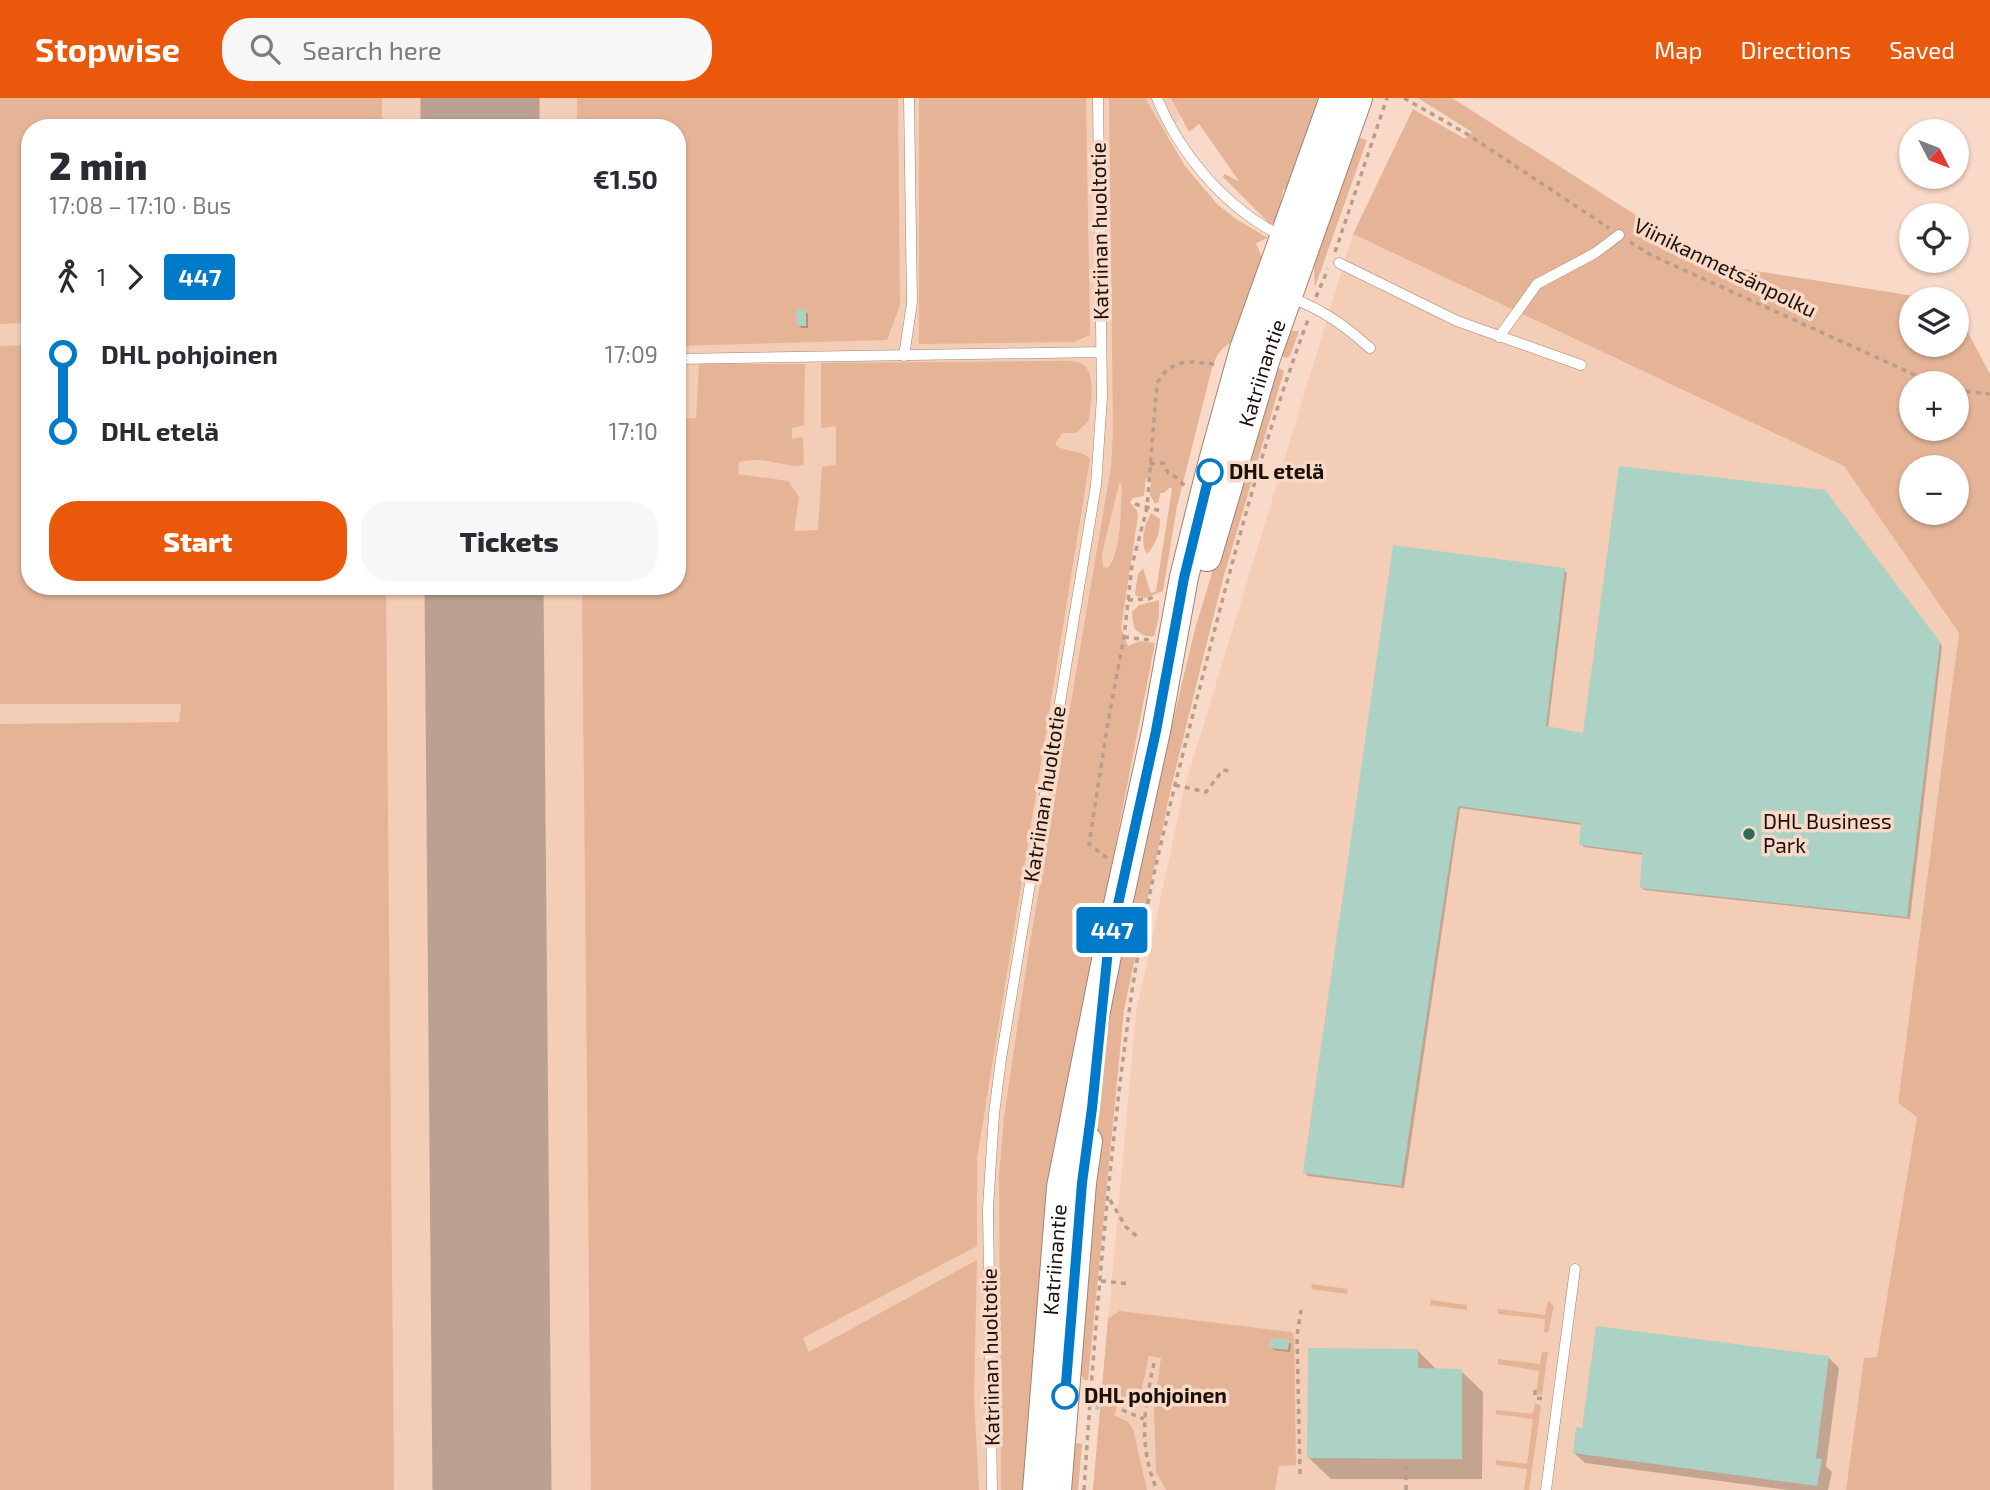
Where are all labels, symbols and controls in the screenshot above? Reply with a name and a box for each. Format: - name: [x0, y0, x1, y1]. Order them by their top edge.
- search box: [222, 18, 712, 81]
- text: Stopwise: [35, 29, 180, 69]
- icon: search: [246, 30, 284, 68]
- text: Search here: [302, 34, 442, 65]
- text: Map: [1654, 35, 1702, 64]
- text: Directions: [1740, 35, 1851, 64]
- text: Saved: [1889, 35, 1955, 64]
- north arrow: [1899, 119, 1969, 189]
- map controls: [1899, 119, 1969, 525]
- text: 2 min: [49, 142, 147, 188]
- street label: Katriinan huoltotie: [1084, 142, 1113, 320]
- text: €1.50: [593, 163, 658, 194]
- text: 17:08 – 17:10 · Bus: [49, 191, 231, 219]
- button: locate: [1899, 203, 1969, 273]
- street label: Viinikanmetsänpolku: [1630, 212, 1821, 322]
- icon: walk: [49, 258, 87, 296]
- icon: forward: [116, 258, 154, 296]
- text: 447: [178, 262, 221, 291]
- text: 1: [97, 263, 106, 291]
- button: layers: [1899, 287, 1969, 357]
- street label: Katriinantie: [1232, 316, 1290, 429]
- text: DHL pohjoinen: [101, 338, 278, 369]
- text: 17:09: [605, 340, 658, 368]
- button: +: [1899, 371, 1969, 441]
- text: DHL etelä: [101, 415, 219, 446]
- text: 17:10: [609, 417, 658, 445]
- button: −: [1899, 455, 1969, 525]
- place label: DHL etelä: [1229, 458, 1324, 483]
- marker: DHL etelä: [1197, 459, 1223, 485]
- button: Start: [49, 501, 347, 581]
- button: Tickets: [361, 501, 658, 581]
- street label: Katriinan huoltotie: [1017, 704, 1070, 884]
- place label: DHL Business Park: [1763, 808, 1892, 857]
- marker: DHL Business Park: [1741, 826, 1757, 842]
- line badge: 447: [1072, 907, 1152, 953]
- text: 447: [1090, 915, 1134, 944]
- street label: Katriinantie: [1037, 1203, 1071, 1316]
- street label: Katriinan huoltotie: [975, 1268, 1004, 1446]
- place label: DHL pohjoinen: [1084, 1382, 1227, 1407]
- marker: DHL pohjoinen: [1052, 1383, 1078, 1409]

